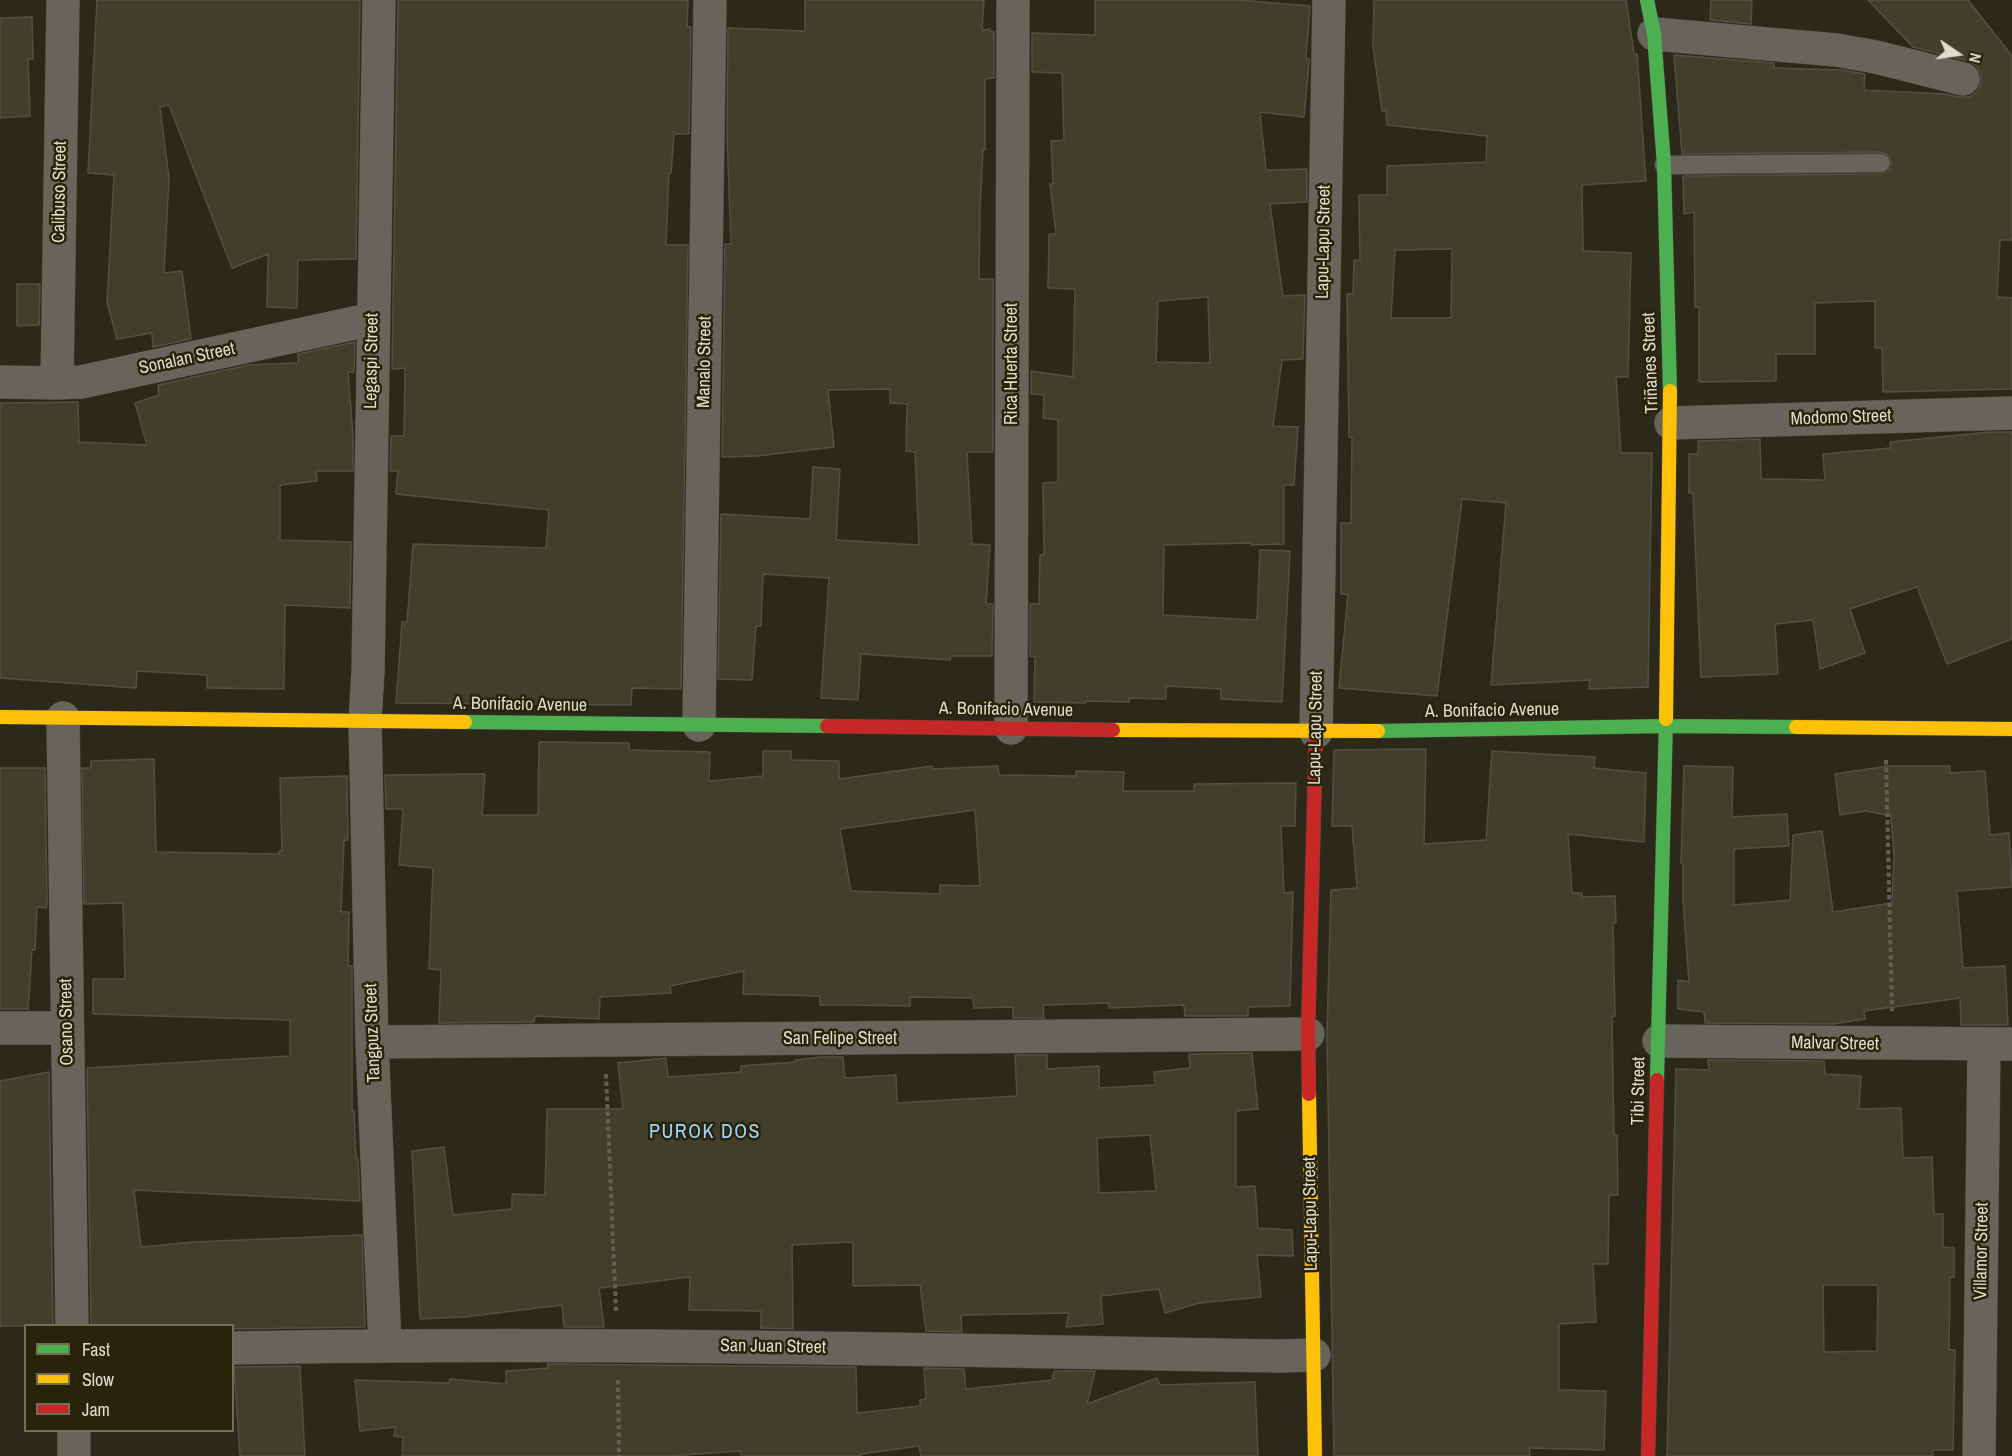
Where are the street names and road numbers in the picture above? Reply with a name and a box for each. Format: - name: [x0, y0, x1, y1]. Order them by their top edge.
- street label: Calibuso Street: [48, 141, 72, 243]
- street label: Lapu-Lapu Street: [1312, 185, 1336, 299]
- street label: Rica Huerta Street: [1001, 303, 1023, 425]
- street label: Triñanes Street: [1638, 312, 1664, 414]
- street label: Legaspi Street: [360, 313, 384, 409]
- street label: Manalo Street: [693, 316, 717, 408]
- street label: Sonalan Street: [137, 338, 237, 380]
- street label: Modomo Street: [1790, 405, 1892, 431]
- street label: Lapu-Lapu Street: [1304, 671, 1328, 785]
- street label: A. Bonifacio Avenue: [453, 693, 587, 717]
- street label: A. Bonifacio Avenue: [939, 698, 1073, 722]
- street label: A. Bonifacio Avenue: [1425, 699, 1559, 723]
- street label: Osano Street: [55, 978, 79, 1066]
- street label: Tangpuz Street: [360, 983, 386, 1083]
- street label: San Felipe Street: [783, 1028, 897, 1050]
- street label: Malvar Street: [1791, 1032, 1879, 1056]
- street label: Tibi Street: [1628, 1057, 1650, 1125]
- street label: Lapu-Lapu Street: [1299, 1157, 1323, 1271]
- street label: Villamor Street: [1970, 1202, 1994, 1300]
- street label: San Juan Street: [720, 1335, 826, 1359]

